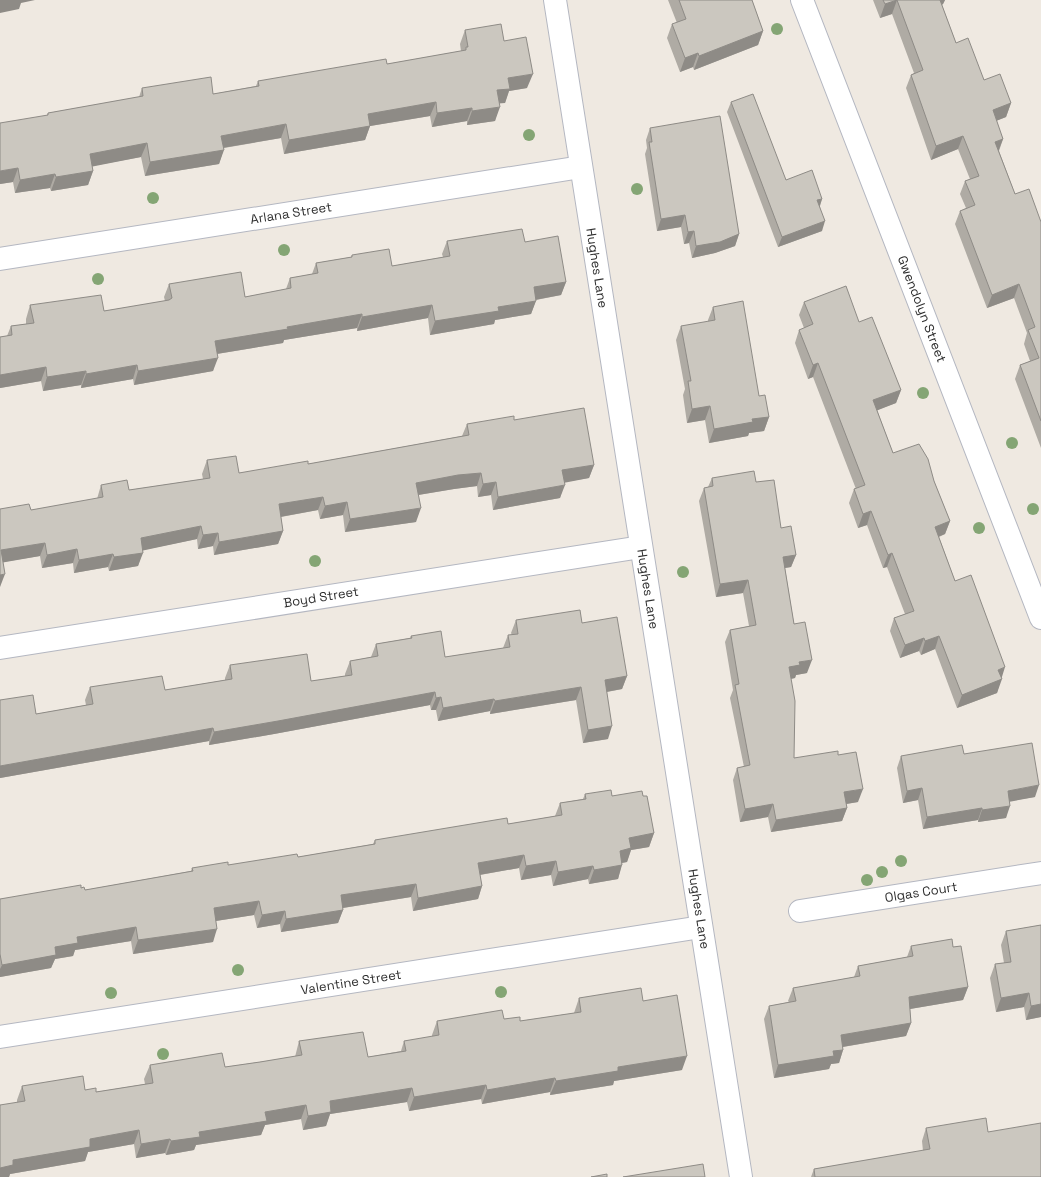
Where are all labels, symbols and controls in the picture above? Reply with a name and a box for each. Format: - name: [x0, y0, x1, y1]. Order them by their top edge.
- street label: Arlana Street: [249, 198, 333, 228]
- street label: Hughes Lane: [582, 227, 612, 309]
- street label: Gwendolyn Street: [894, 253, 950, 365]
- street label: Hughes Lane: [633, 548, 663, 630]
- street label: Boyd Street: [282, 583, 360, 611]
- street label: Hughes Lane: [684, 868, 714, 950]
- street label: Olgas Court: [884, 878, 958, 906]
- street label: Valentine Street: [299, 966, 403, 998]

